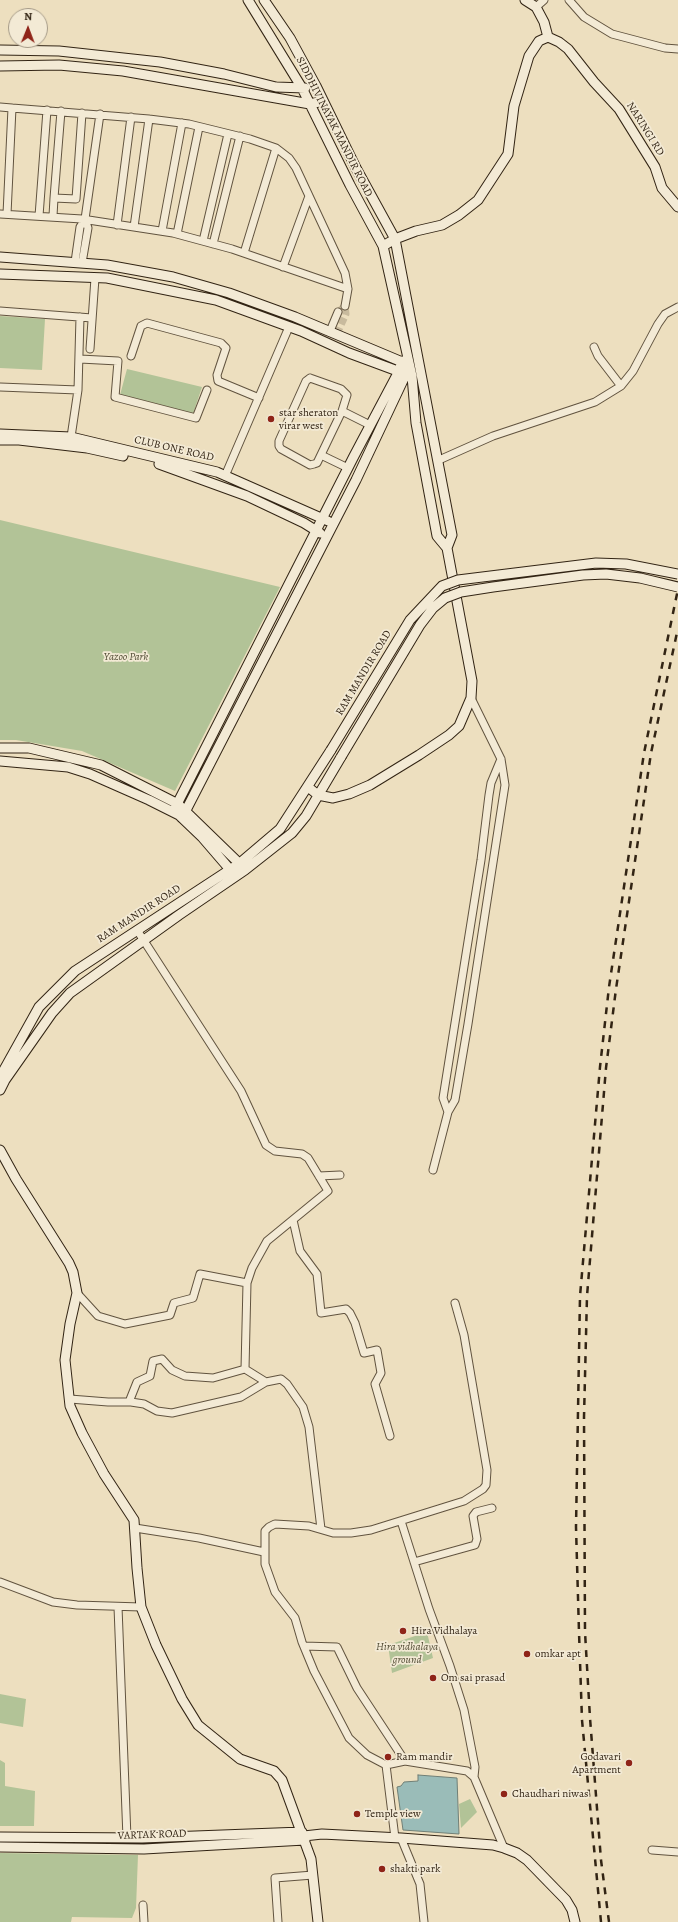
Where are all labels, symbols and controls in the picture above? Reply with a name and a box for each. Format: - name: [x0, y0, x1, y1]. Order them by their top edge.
- north arrow: [8, 8, 48, 48]
- text: N: [24, 9, 32, 24]
- street label: SIDDHIVINAYAK MANDIR ROAD: [293, 55, 375, 199]
- street label: NARINGI RD: [623, 100, 667, 158]
- place label: star sheraton virar west: [279, 406, 338, 432]
- marker: star sheraton virar west: [266, 414, 276, 424]
- street label: CLUB ONE ROAD: [133, 433, 215, 465]
- street label: RAM MANDIR ROAD: [333, 628, 395, 718]
- park label: Yazoo Park: [104, 650, 148, 664]
- street label: RAM MANDIR ROAD: [95, 882, 183, 946]
- place label: Hira Vidhalaya: [411, 1624, 477, 1638]
- marker: Hira Vidhalaya: [398, 1626, 408, 1636]
- park label: Hira vidhalaya ground: [376, 1640, 438, 1666]
- place label: omkar apt: [535, 1647, 581, 1661]
- marker: omkar apt: [522, 1649, 532, 1659]
- place label: Om sai prasad: [441, 1671, 505, 1685]
- marker: Om sai prasad: [428, 1673, 438, 1683]
- place label: Ram mandir: [396, 1750, 452, 1764]
- place label: Godavari Apartment: [572, 1750, 621, 1776]
- marker: Ram mandir: [383, 1752, 393, 1762]
- marker: Godavari Apartment: [624, 1758, 634, 1768]
- place label: Chaudhari niwas: [512, 1787, 588, 1801]
- marker: Chaudhari niwas: [499, 1789, 509, 1799]
- place label: Temple view: [365, 1807, 421, 1821]
- marker: Temple view: [352, 1809, 362, 1819]
- street label: VARTAK ROAD: [117, 1827, 187, 1843]
- place label: shakti park: [390, 1862, 440, 1876]
- marker: shakti park: [377, 1864, 387, 1874]

